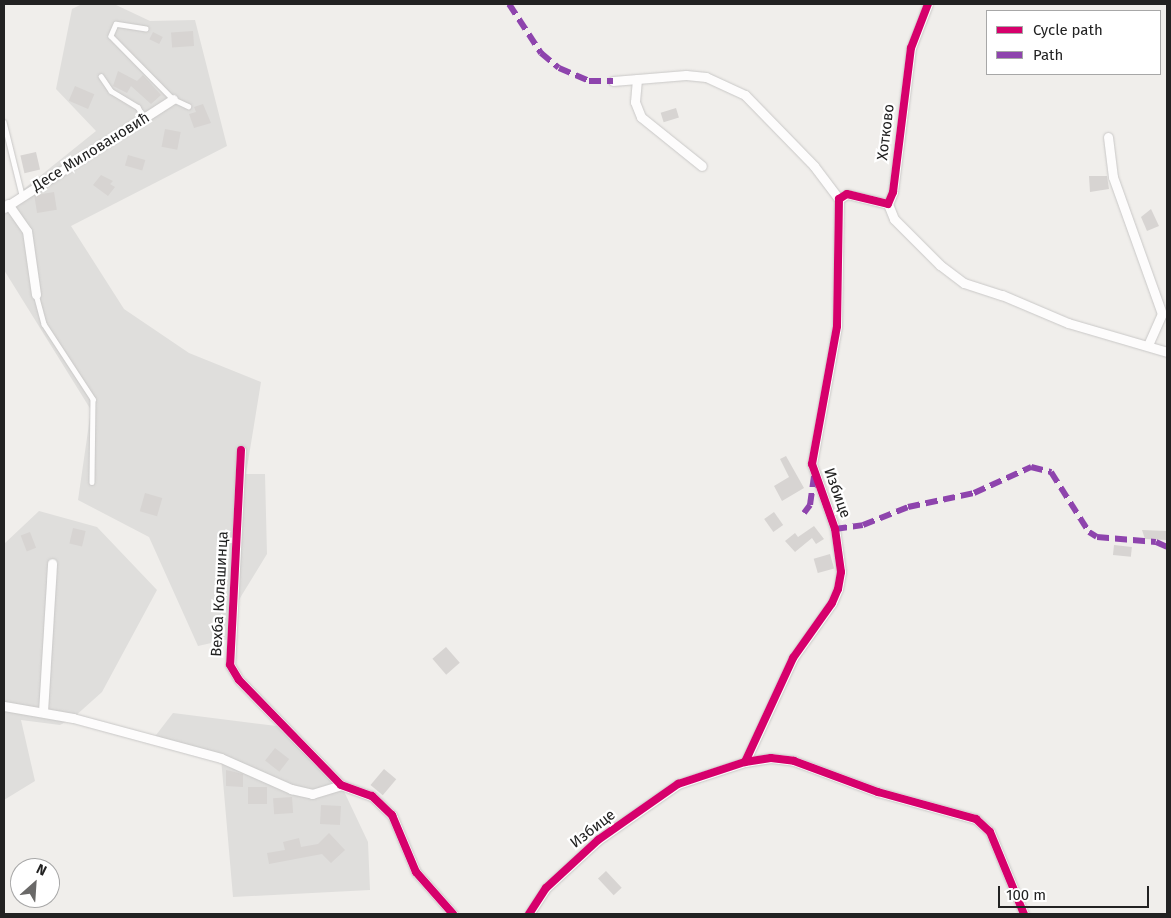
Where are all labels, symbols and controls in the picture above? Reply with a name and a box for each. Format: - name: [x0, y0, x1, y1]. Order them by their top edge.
- legend: [986, 10, 1161, 75]
- text: Cycle path: [1033, 21, 1103, 39]
- text: Path: [1033, 46, 1063, 64]
- street label: Хотково: [874, 103, 898, 161]
- street label: Десе Миловановић: [29, 109, 153, 195]
- street label: Избице: [820, 465, 854, 521]
- street label: Вехба Колашинца: [208, 531, 232, 657]
- street label: Избице: [567, 806, 619, 852]
- north arrow: [10, 858, 60, 908]
- text: N: [33, 860, 49, 880]
- scale bar: [1001, 876, 1152, 908]
- text: 100 m: [1006, 886, 1046, 904]

